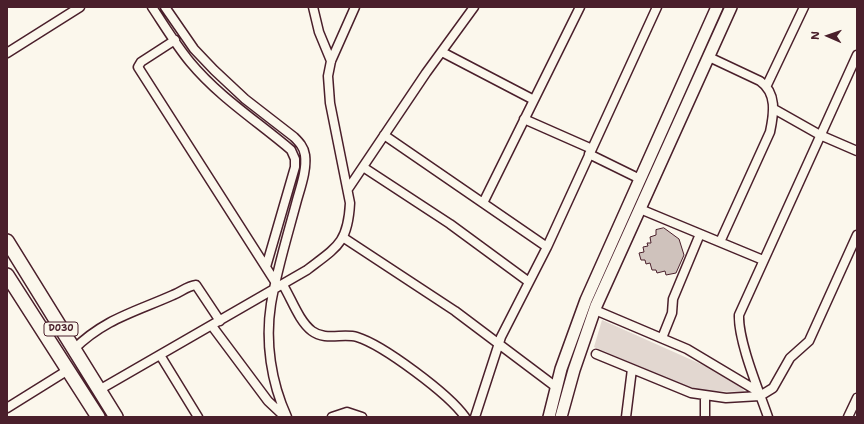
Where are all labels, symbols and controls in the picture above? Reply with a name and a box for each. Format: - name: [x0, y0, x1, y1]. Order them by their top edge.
- north arrow: [808, 16, 848, 56]
- text: N: [808, 31, 823, 40]
- road number: D030: [44, 322, 78, 336]

